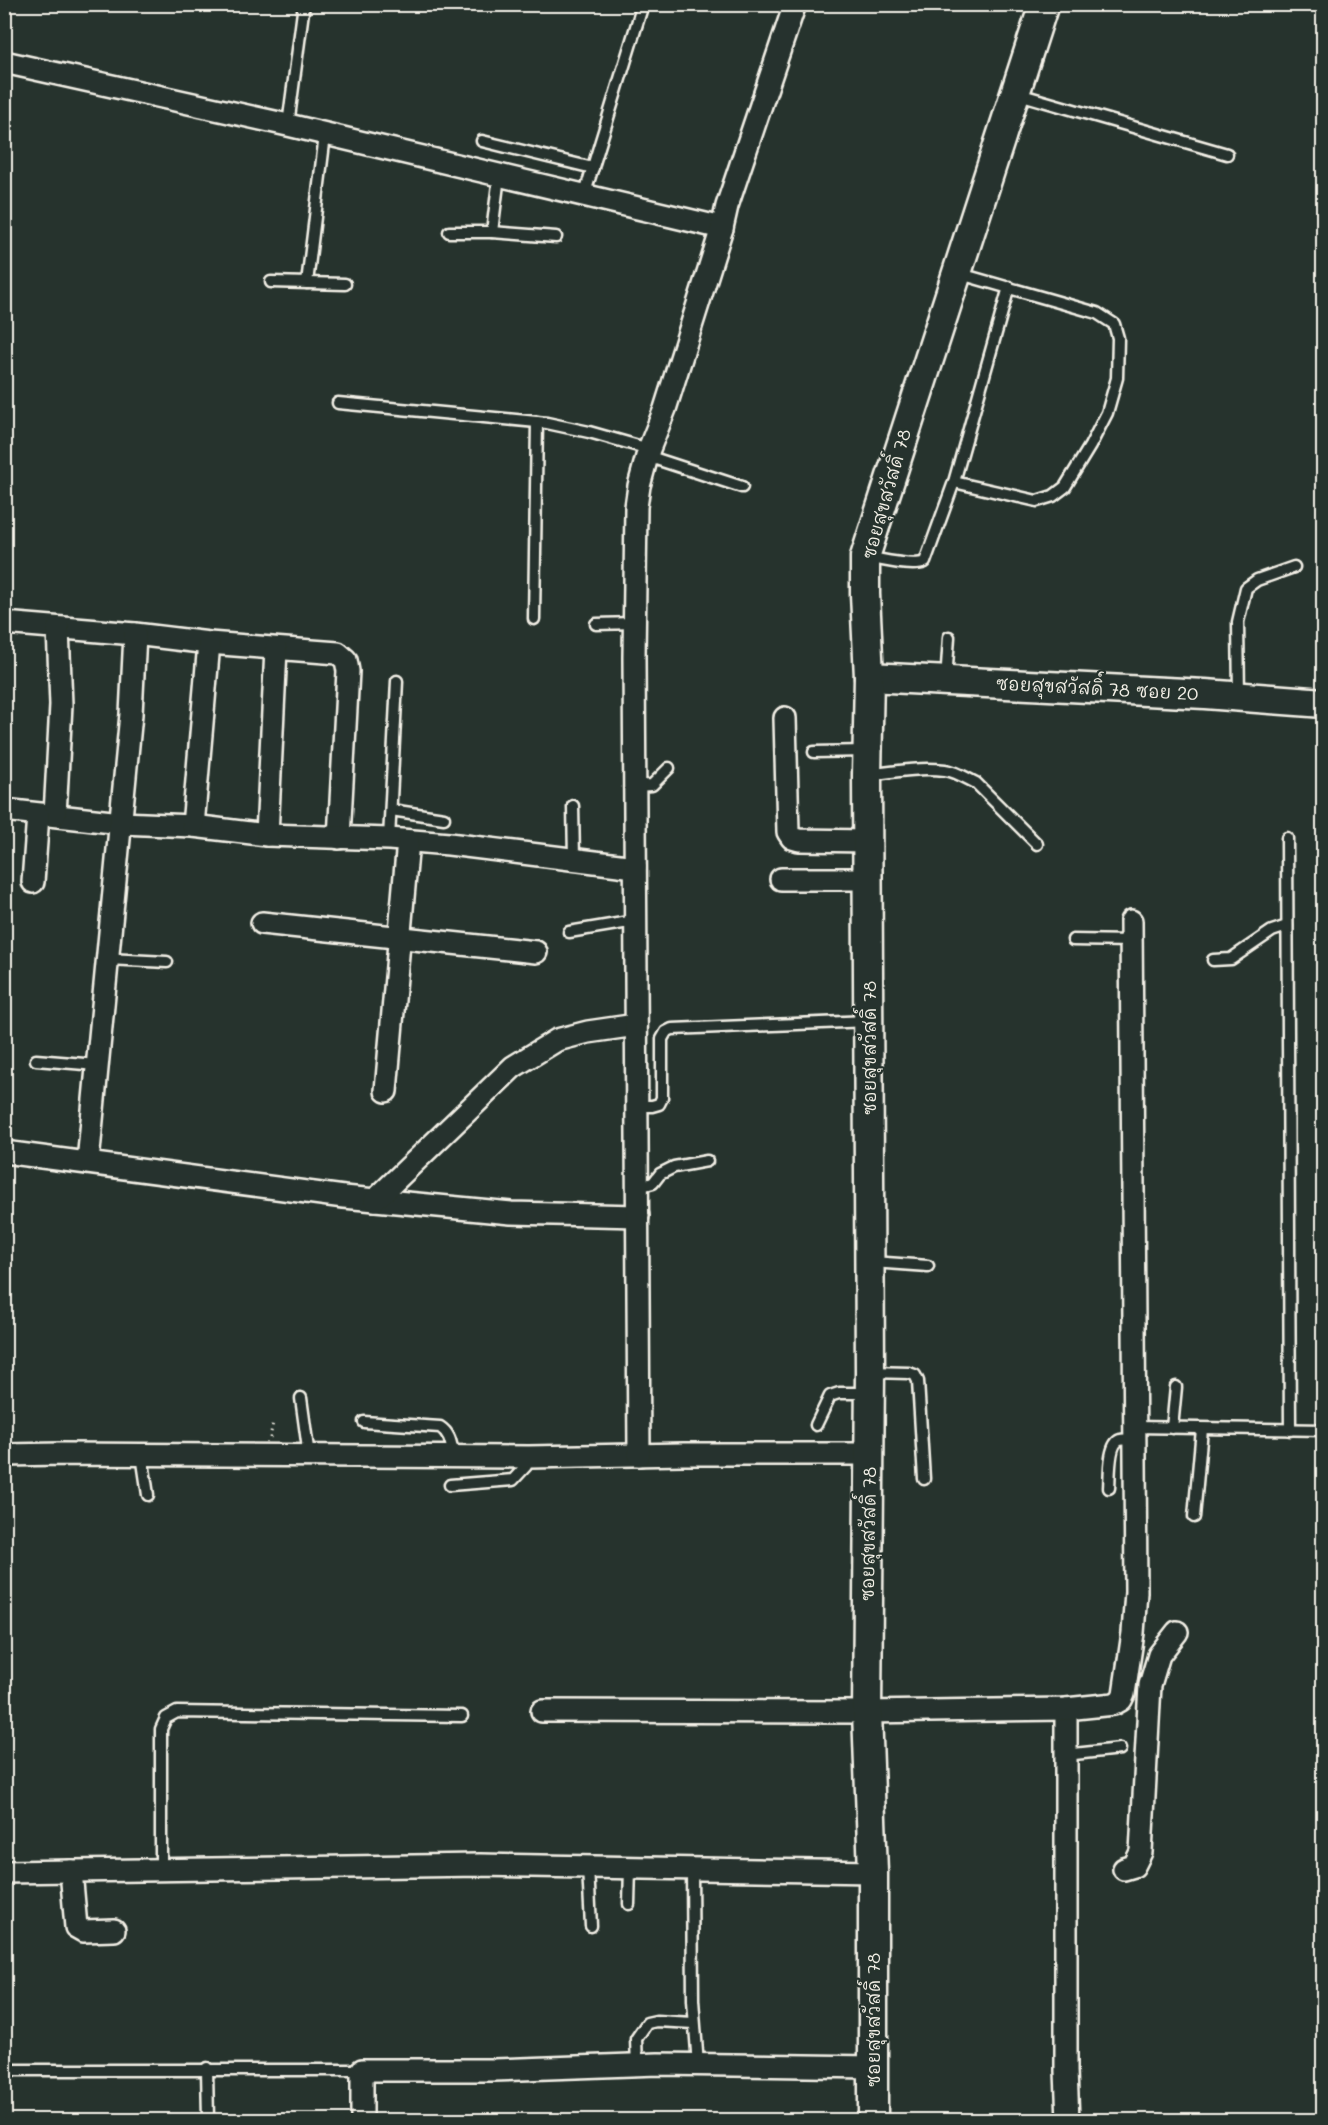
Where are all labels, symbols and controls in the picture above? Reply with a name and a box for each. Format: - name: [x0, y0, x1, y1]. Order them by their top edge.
- street label: ซอยสุขสวัสดิ์ 78: [852, 425, 918, 562]
- street label: ซอยสุขสวัสดิ์ 78 ซอย 20: [995, 666, 1199, 707]
- street label: ซอยสุขสวัสดิ์ 78: [853, 981, 883, 1115]
- street label: ซอยสุขสวัสดิ์ 78: [850, 1466, 883, 1601]
- street label: ซอยสุขสวัสดิ์ 78: [857, 1953, 887, 2087]

